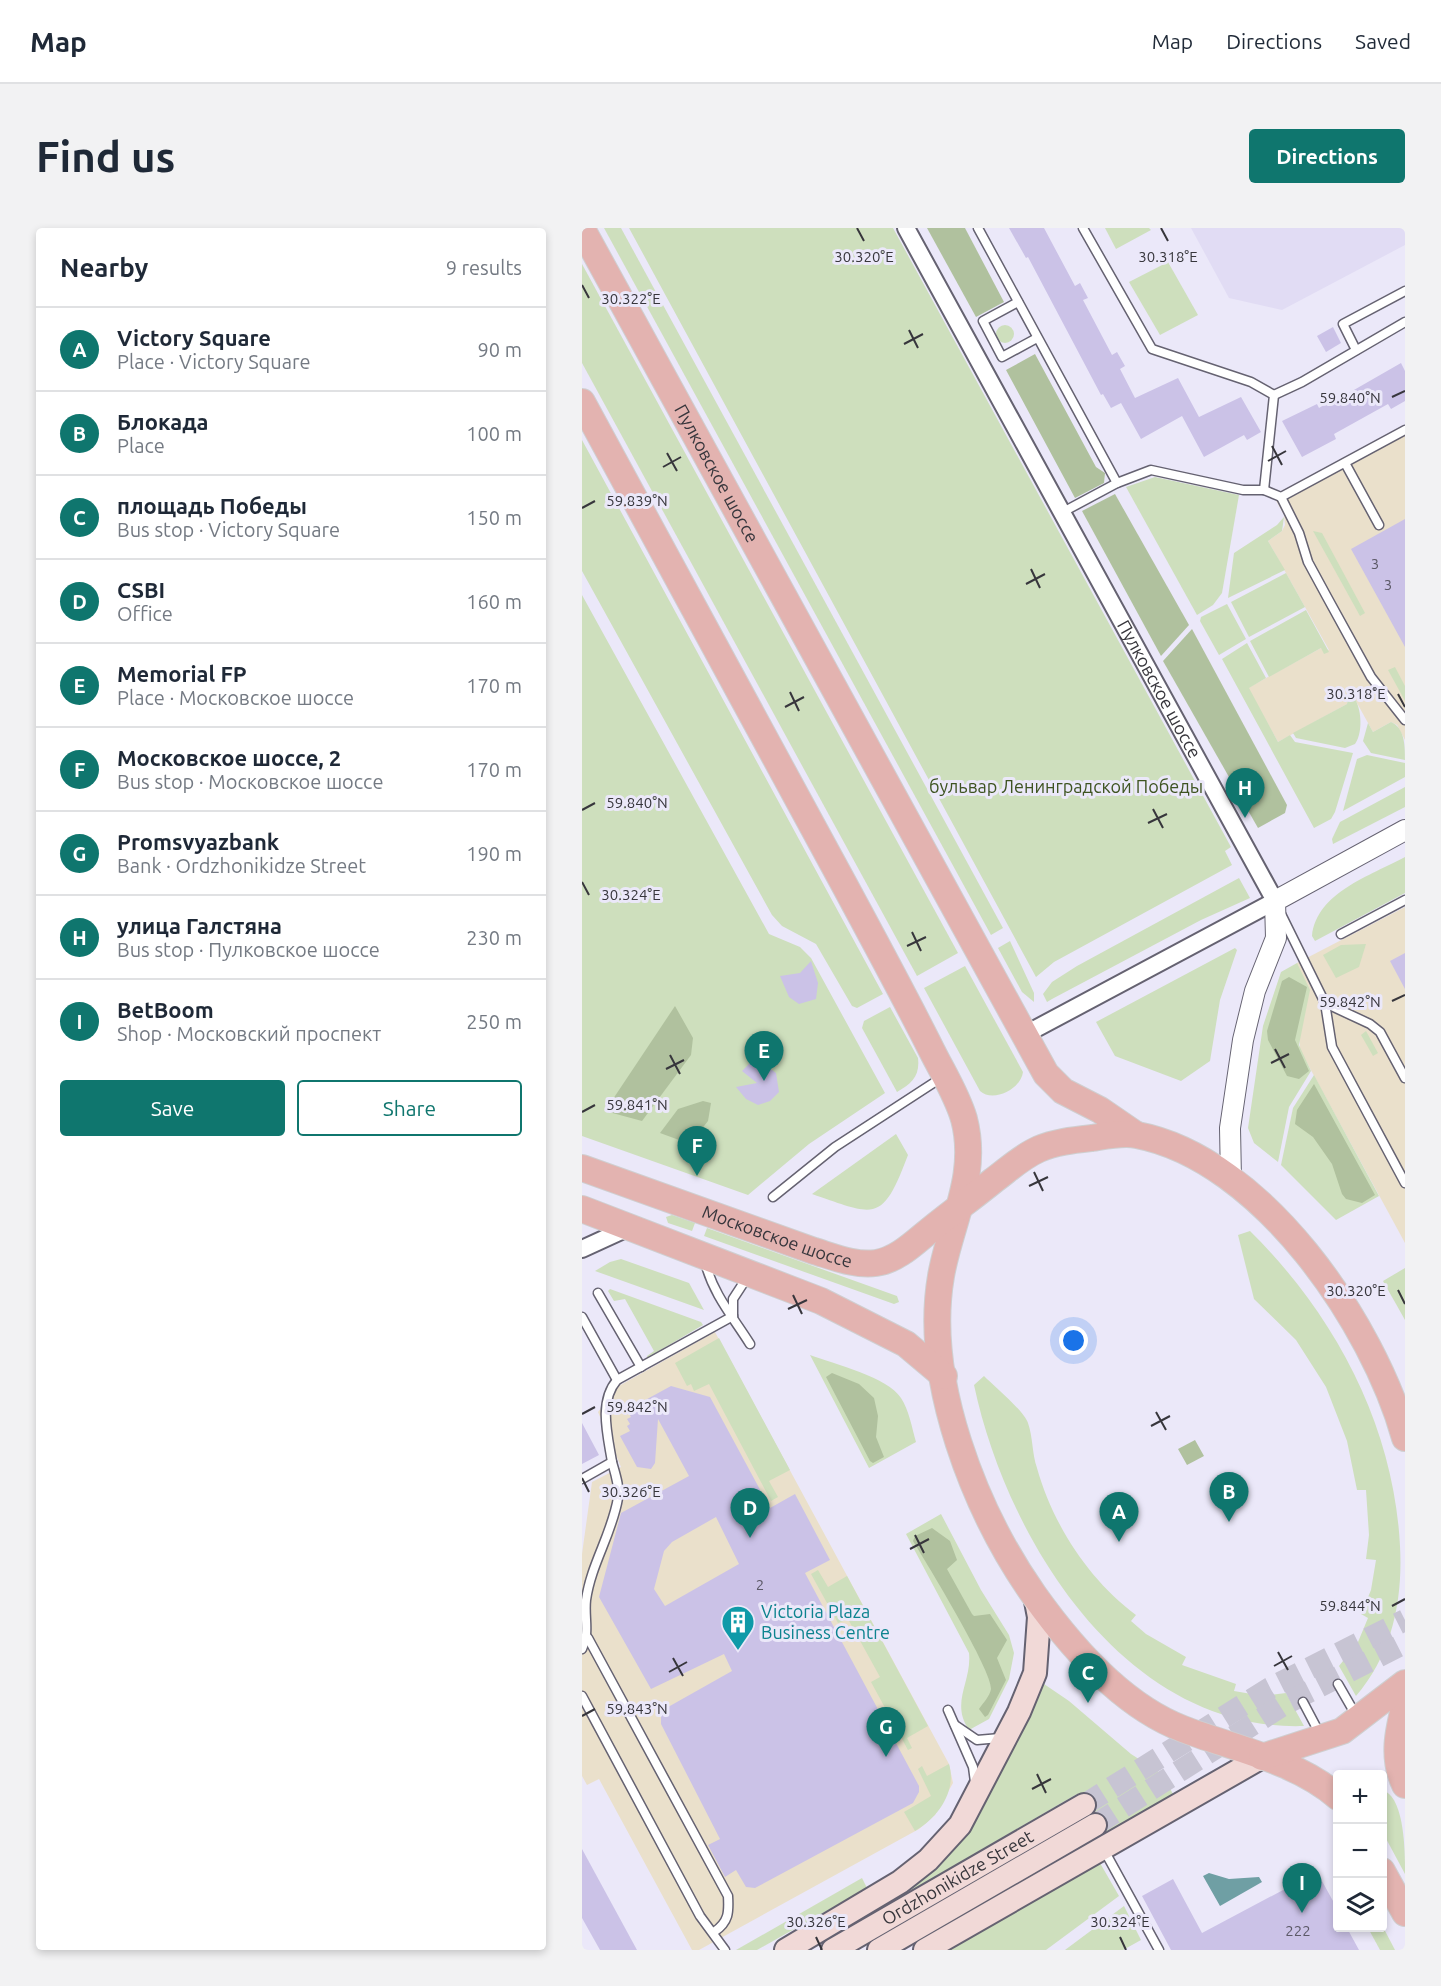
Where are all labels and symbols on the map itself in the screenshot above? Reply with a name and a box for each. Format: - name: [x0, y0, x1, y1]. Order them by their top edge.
- text: 30.320°E: [834, 248, 894, 265]
- text: 30.318°E: [1138, 248, 1198, 265]
- text: 30.322°E: [601, 290, 661, 307]
- text: 59.840°N: [1319, 389, 1381, 406]
- street label: Пулковское шоссе: [671, 401, 763, 546]
- text: 59.839°N: [606, 492, 668, 509]
- house number: 3: [1371, 555, 1379, 572]
- house number: 3: [1384, 576, 1392, 593]
- street label: Пулковское шоссе: [1114, 616, 1206, 761]
- text: 30.318°E: [1326, 685, 1386, 702]
- pin: H: [1226, 768, 1264, 818]
- park label: бульвар Ленинградской Победы: [929, 776, 1203, 796]
- text: 59.840°N: [606, 794, 668, 811]
- text: 30.324°E: [601, 886, 661, 903]
- text: 59.842°N: [1319, 993, 1381, 1010]
- pin: E: [744, 1032, 783, 1081]
- text: 59.841°N: [606, 1096, 668, 1113]
- pin: F: [678, 1126, 716, 1176]
- street label: Московское шоссе: [700, 1201, 854, 1271]
- text: 30.320°E: [1326, 1282, 1386, 1299]
- your location: [1059, 1326, 1088, 1355]
- text: 59.842°N: [606, 1398, 668, 1415]
- pin: B: [1210, 1472, 1248, 1522]
- text: 30.326°E: [601, 1483, 661, 1500]
- pin: D: [730, 1488, 770, 1538]
- pin: A: [1100, 1492, 1138, 1542]
- house number: 2: [756, 1576, 764, 1593]
- text: 59.844°N: [1319, 1597, 1381, 1614]
- place label: Victoria Plaza Business Centre: [761, 1601, 890, 1642]
- building icon: Victoria Plaza Business Centre: [720, 1604, 756, 1651]
- pin: C: [1068, 1654, 1108, 1703]
- text: 59.843°N: [606, 1700, 668, 1717]
- pin: G: [866, 1708, 906, 1757]
- street label: Ordzhonikidze Street: [878, 1826, 1036, 1929]
- pin: I: [1282, 1864, 1322, 1913]
- text: 30.326°E: [786, 1913, 846, 1930]
- text: 30.324°E: [1090, 1913, 1150, 1930]
- house number: 222: [1285, 1922, 1311, 1939]

